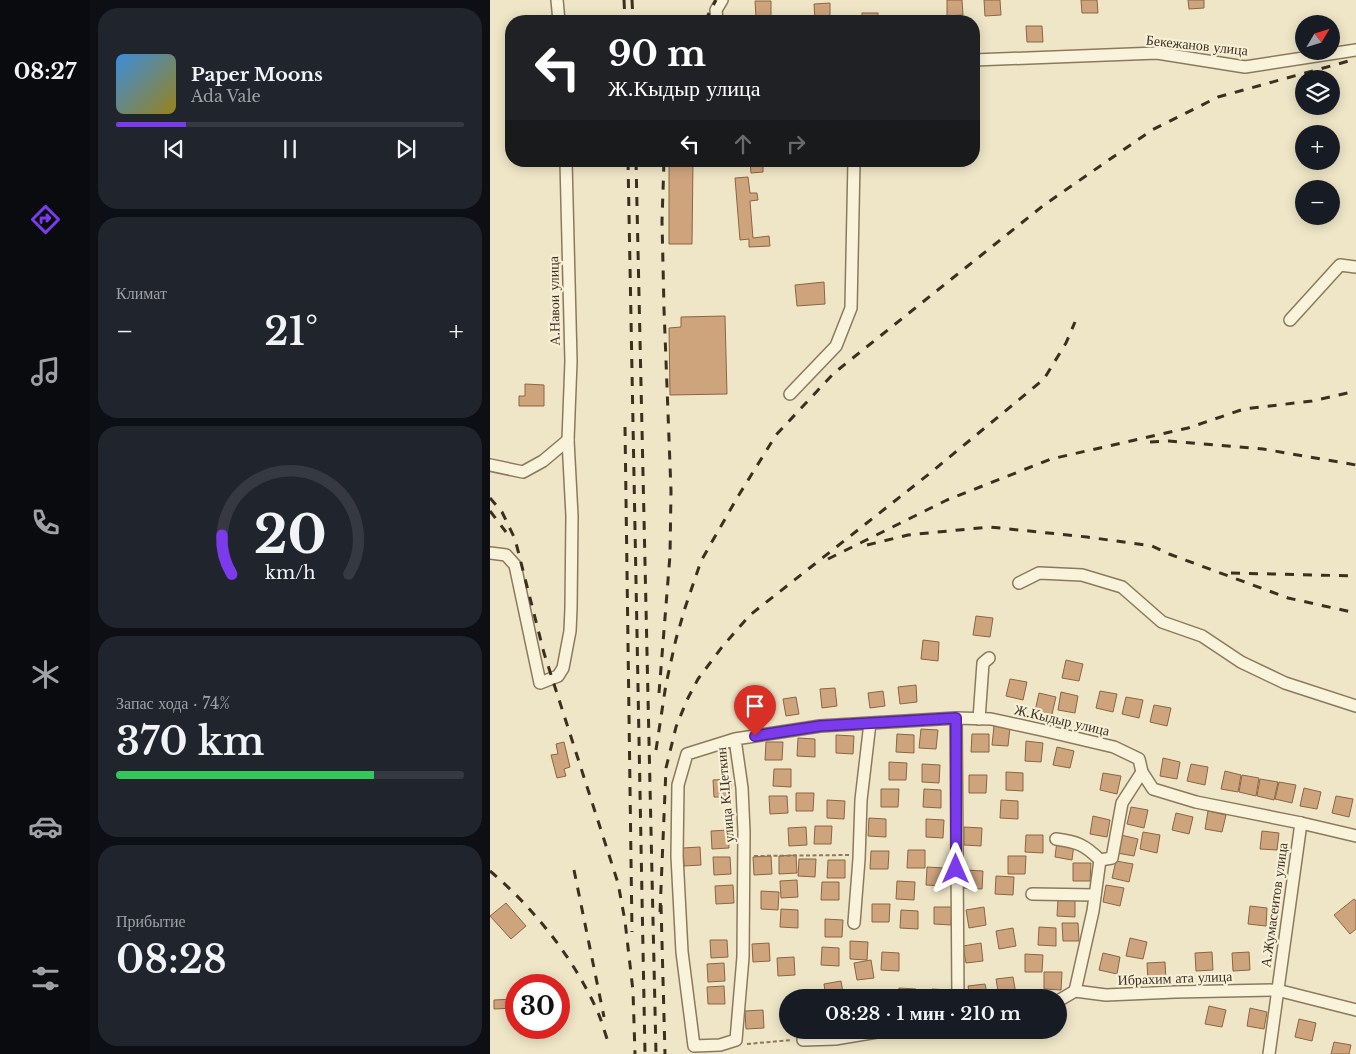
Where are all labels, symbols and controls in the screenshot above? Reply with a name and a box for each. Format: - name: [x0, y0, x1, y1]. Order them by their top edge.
- north arrow: [1295, 15, 1340, 60]
- map controls: [1295, 15, 1340, 225]
- street label: Бекежанов улица: [1145, 31, 1250, 59]
- text: 90 m: [608, 32, 706, 75]
- icon: left: [525, 35, 590, 100]
- text: 08:27: [14, 58, 76, 85]
- text: Paper Moons: [191, 63, 323, 86]
- button: layers: [1295, 70, 1340, 115]
- text: Ж.Кыдыр улица: [608, 75, 761, 102]
- text: Ada Vale: [191, 86, 261, 106]
- button: +: [1295, 125, 1340, 170]
- icon: left: [676, 130, 704, 158]
- icon: ahead: [729, 130, 757, 158]
- icon: right: [782, 130, 810, 158]
- icon: previous: [160, 135, 188, 163]
- icon: pause: [276, 135, 304, 163]
- icon: next: [392, 135, 420, 163]
- button: −: [1295, 180, 1340, 225]
- icon: directions: [28, 202, 63, 237]
- street label: А.Навои улица: [544, 255, 564, 346]
- text: Климат: [116, 283, 167, 303]
- text: 21°: [264, 308, 318, 355]
- text: −: [116, 314, 134, 349]
- text: +: [449, 314, 464, 349]
- icon: music: [28, 354, 63, 389]
- text: 20: [253, 503, 327, 567]
- icon: phone: [28, 505, 63, 540]
- text: km/h: [265, 562, 315, 584]
- icon: climate: [28, 657, 63, 692]
- pin: [734, 685, 776, 736]
- icon: arrive: [741, 692, 769, 720]
- text: Запас хода · 74%: [116, 693, 230, 713]
- street label: Ж.Кыдыр улица: [1013, 700, 1112, 740]
- text: 370 km: [116, 718, 264, 765]
- street label: улица К.Цеткин: [712, 746, 738, 844]
- icon: car: [28, 809, 63, 844]
- street label: А.Жумасеитов улица: [1256, 841, 1292, 968]
- position arrow: [929, 842, 981, 894]
- text: Прибытие: [116, 911, 186, 931]
- text: 08:28: [116, 936, 227, 983]
- icon: filters: [28, 961, 63, 996]
- street label: Ибрахим ата улица: [1117, 967, 1233, 989]
- speed limit sign: 30: [505, 974, 570, 1039]
- text: 08:28 · 1 мин · 210 m: [825, 1002, 1021, 1025]

